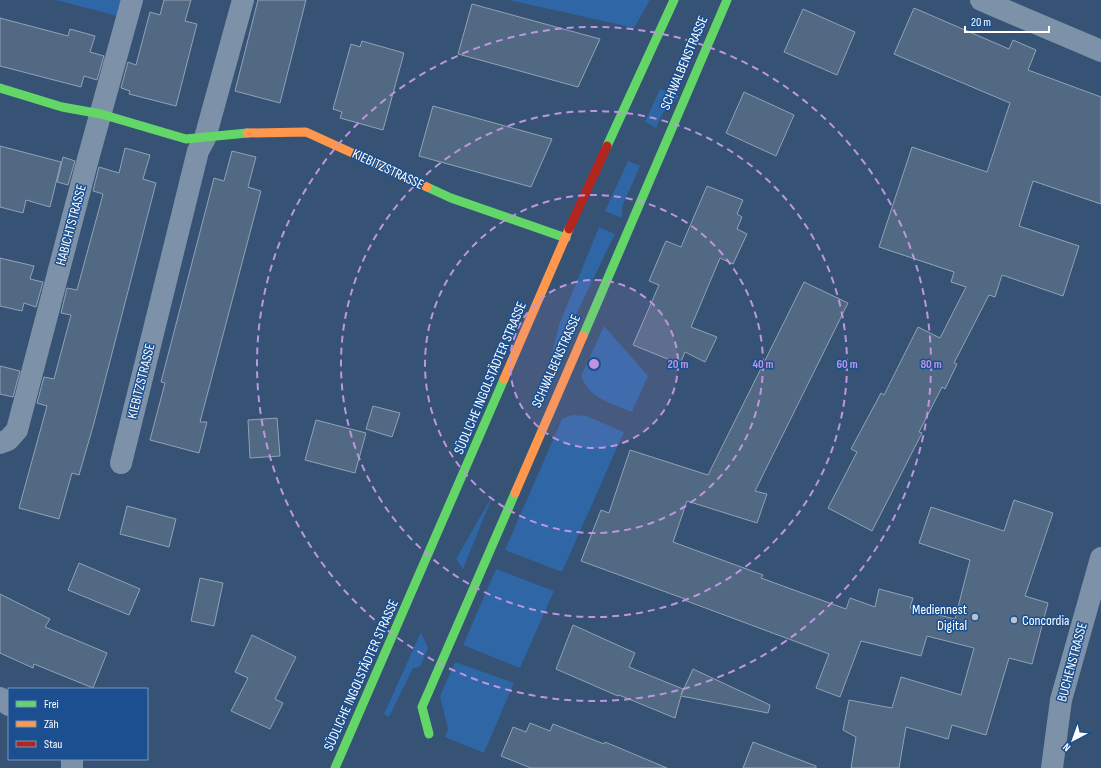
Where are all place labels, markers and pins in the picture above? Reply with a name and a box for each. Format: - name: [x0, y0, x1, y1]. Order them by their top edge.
- centre of rings: [587, 357, 601, 371]
- place label: Mediennest Digital: [912, 601, 967, 634]
- marker: Mediennest Digital: [970, 612, 980, 622]
- place label: Concordia: [1022, 612, 1069, 629]
- marker: Concordia: [1009, 615, 1019, 625]

